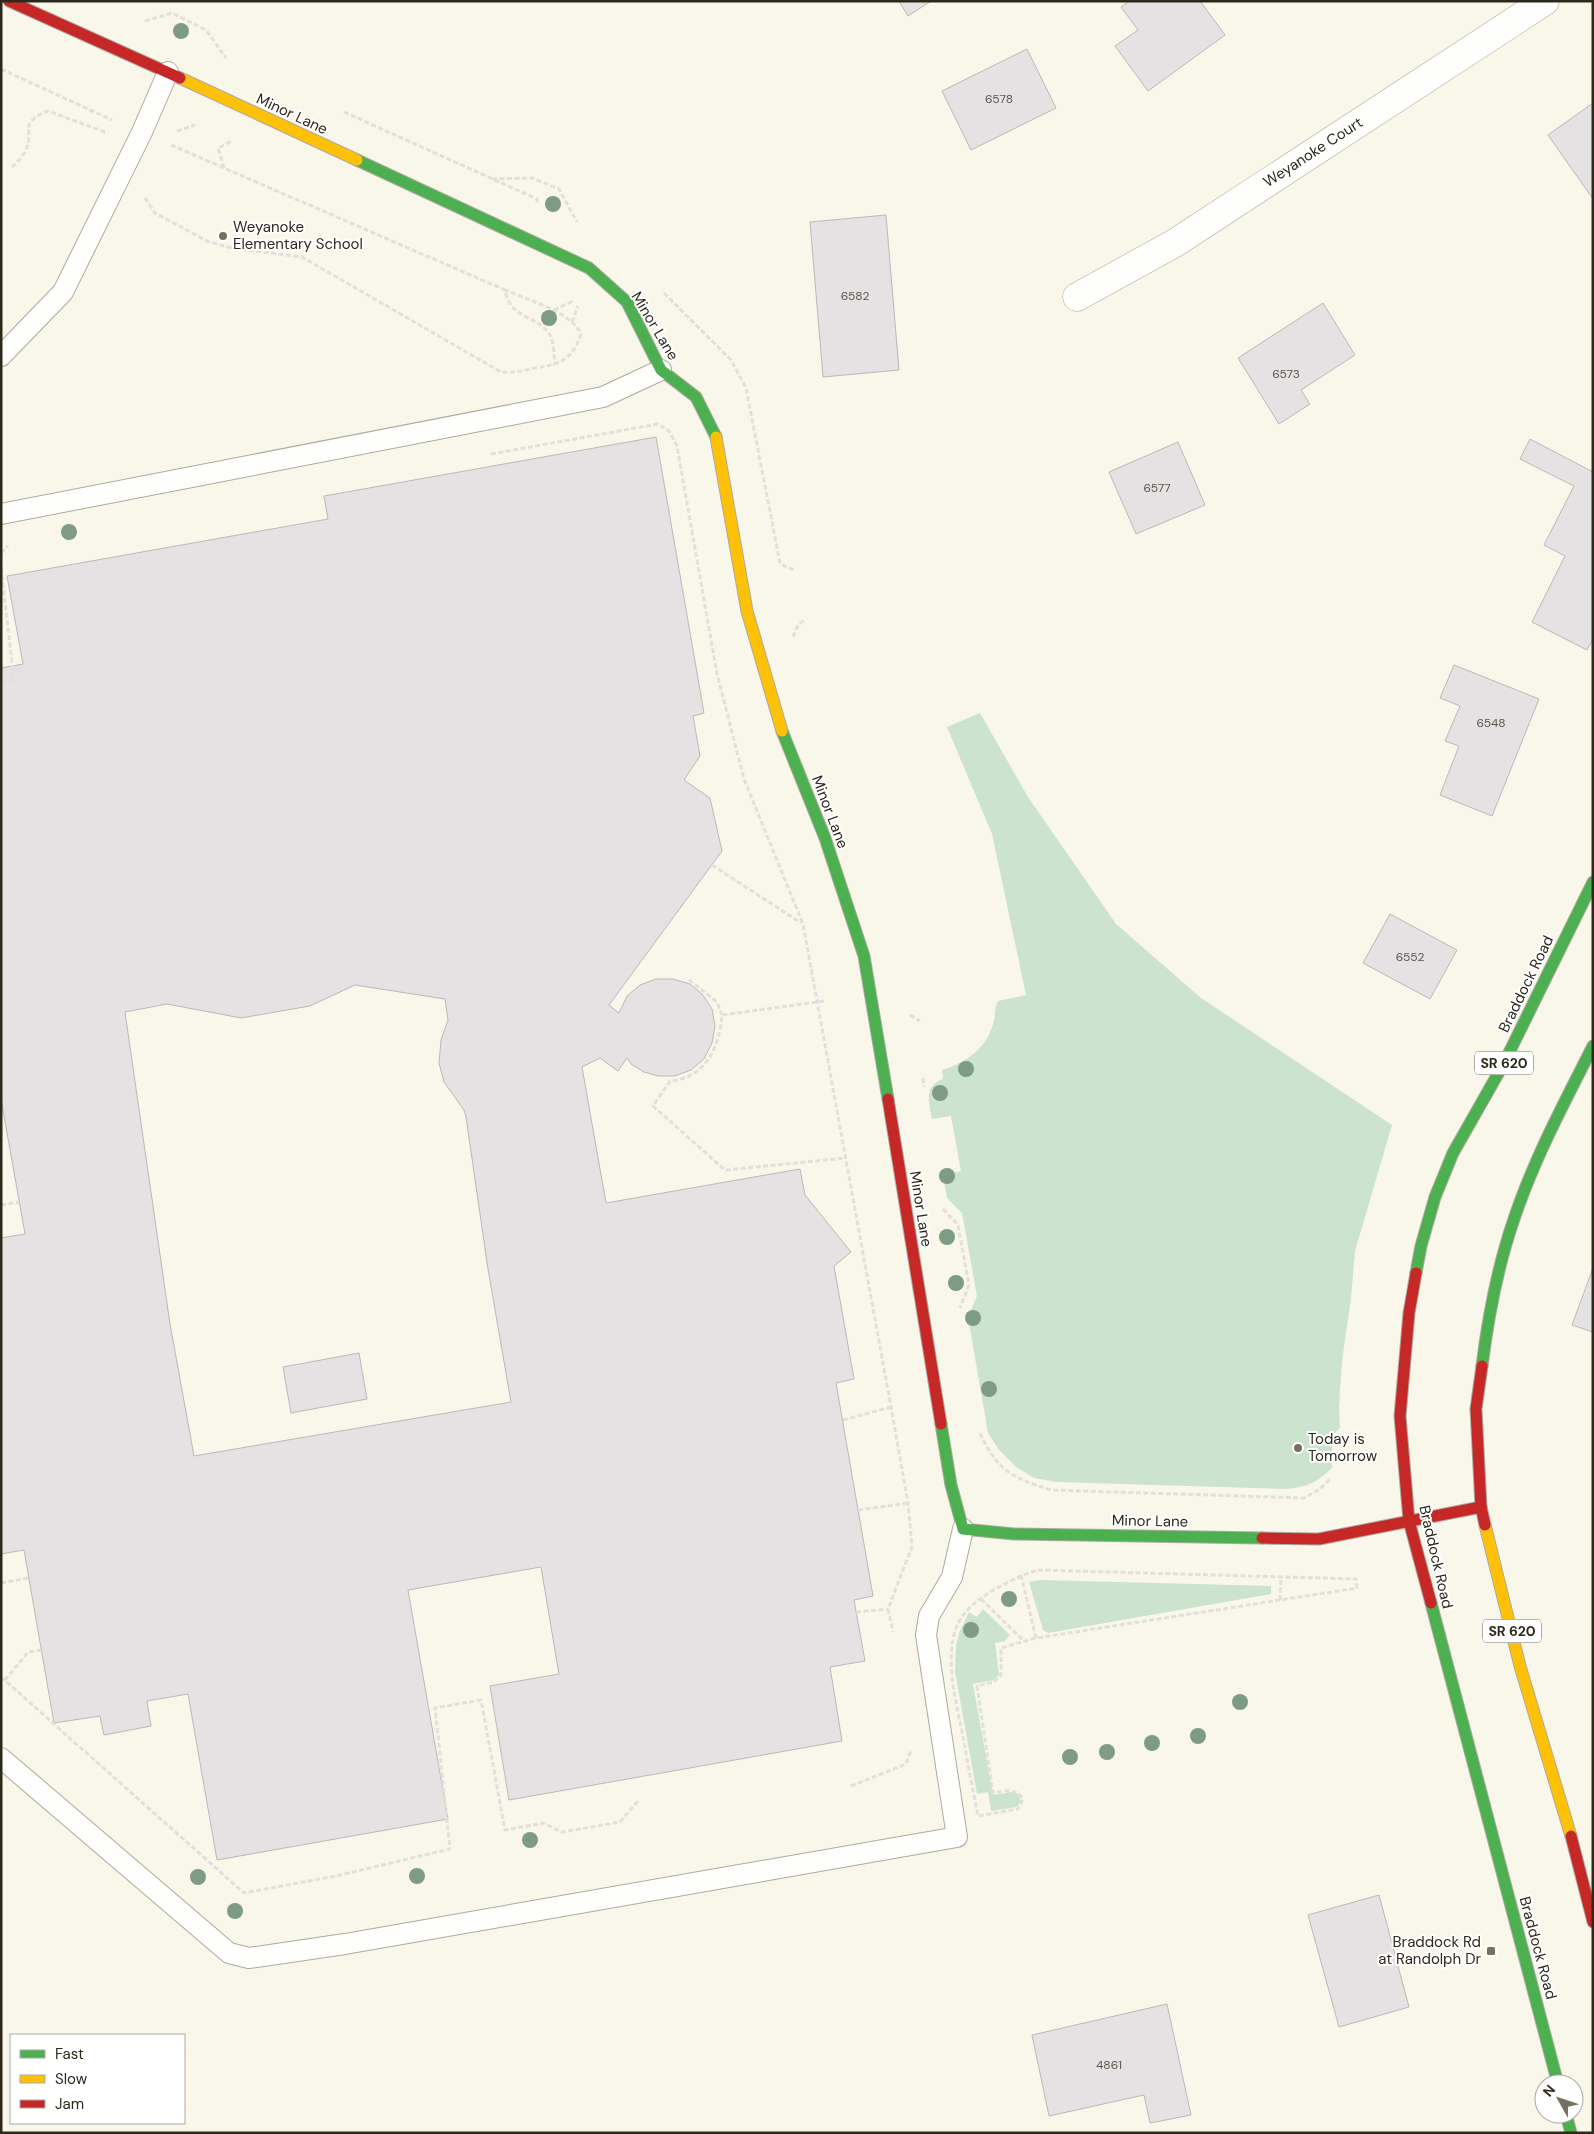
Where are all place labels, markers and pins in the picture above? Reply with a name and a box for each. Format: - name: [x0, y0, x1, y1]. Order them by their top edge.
- place label: Weyanoke Elementary School: [233, 217, 363, 254]
- marker: Weyanoke Elementary School: [217, 230, 229, 242]
- place label: Today is Tomorrow: [1308, 1429, 1378, 1466]
- marker: Today is Tomorrow: [1292, 1442, 1304, 1454]
- place label: Braddock Rd at Randolph Dr: [1378, 1932, 1481, 1969]
- marker: Braddock Rd at Randolph Dr: [1485, 1945, 1497, 1957]

